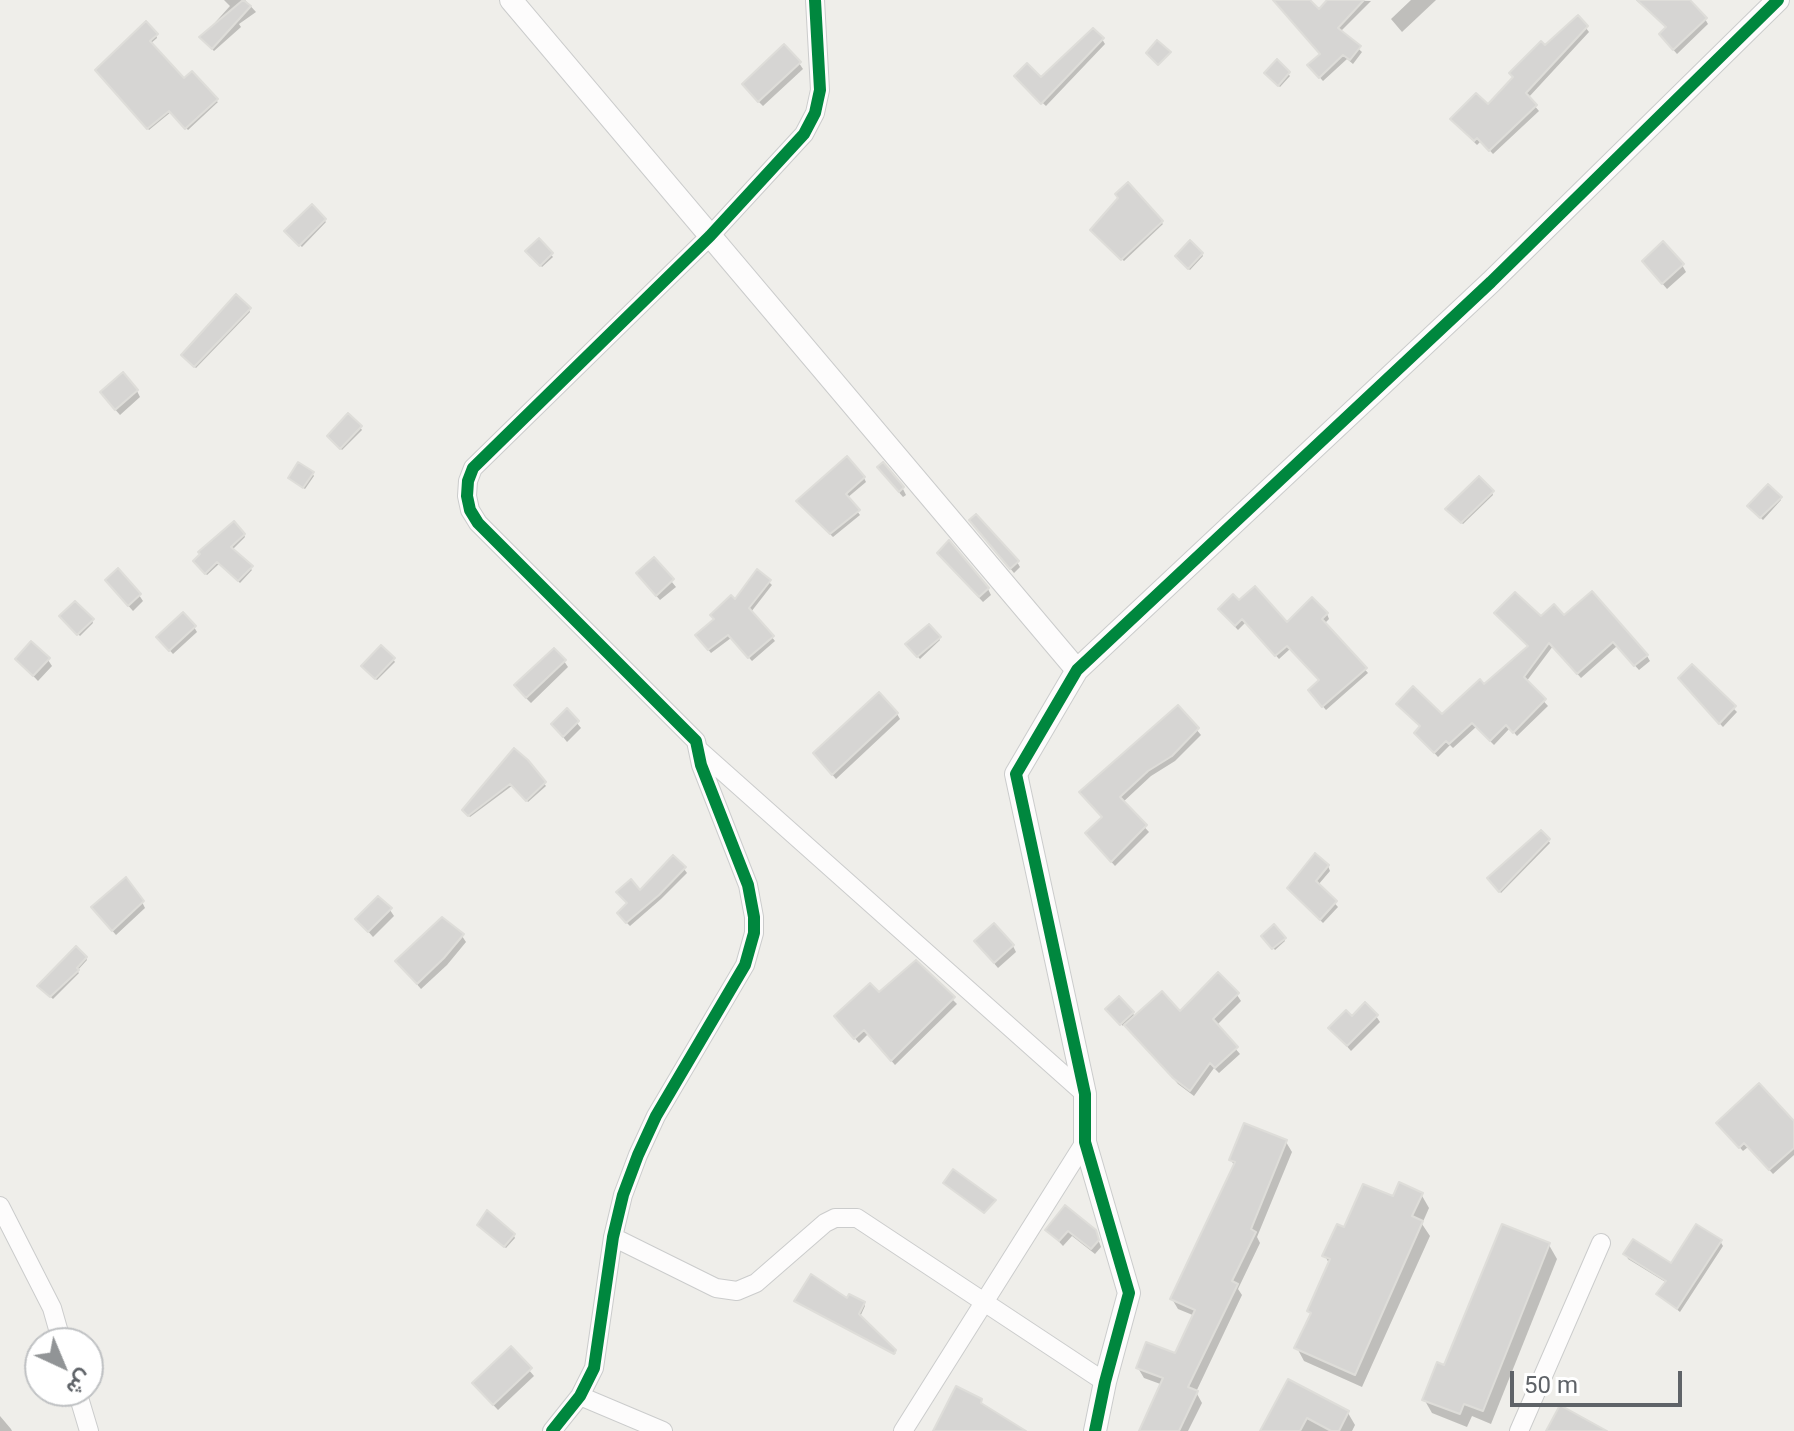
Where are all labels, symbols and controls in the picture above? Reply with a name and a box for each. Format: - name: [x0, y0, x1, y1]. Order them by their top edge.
- north arrow: [24, 1327, 104, 1407]
- scale bar: [1514, 1355, 1686, 1405]
- text: ش: [61, 1365, 98, 1401]
- text: 50 m: [1524, 1371, 1578, 1399]

